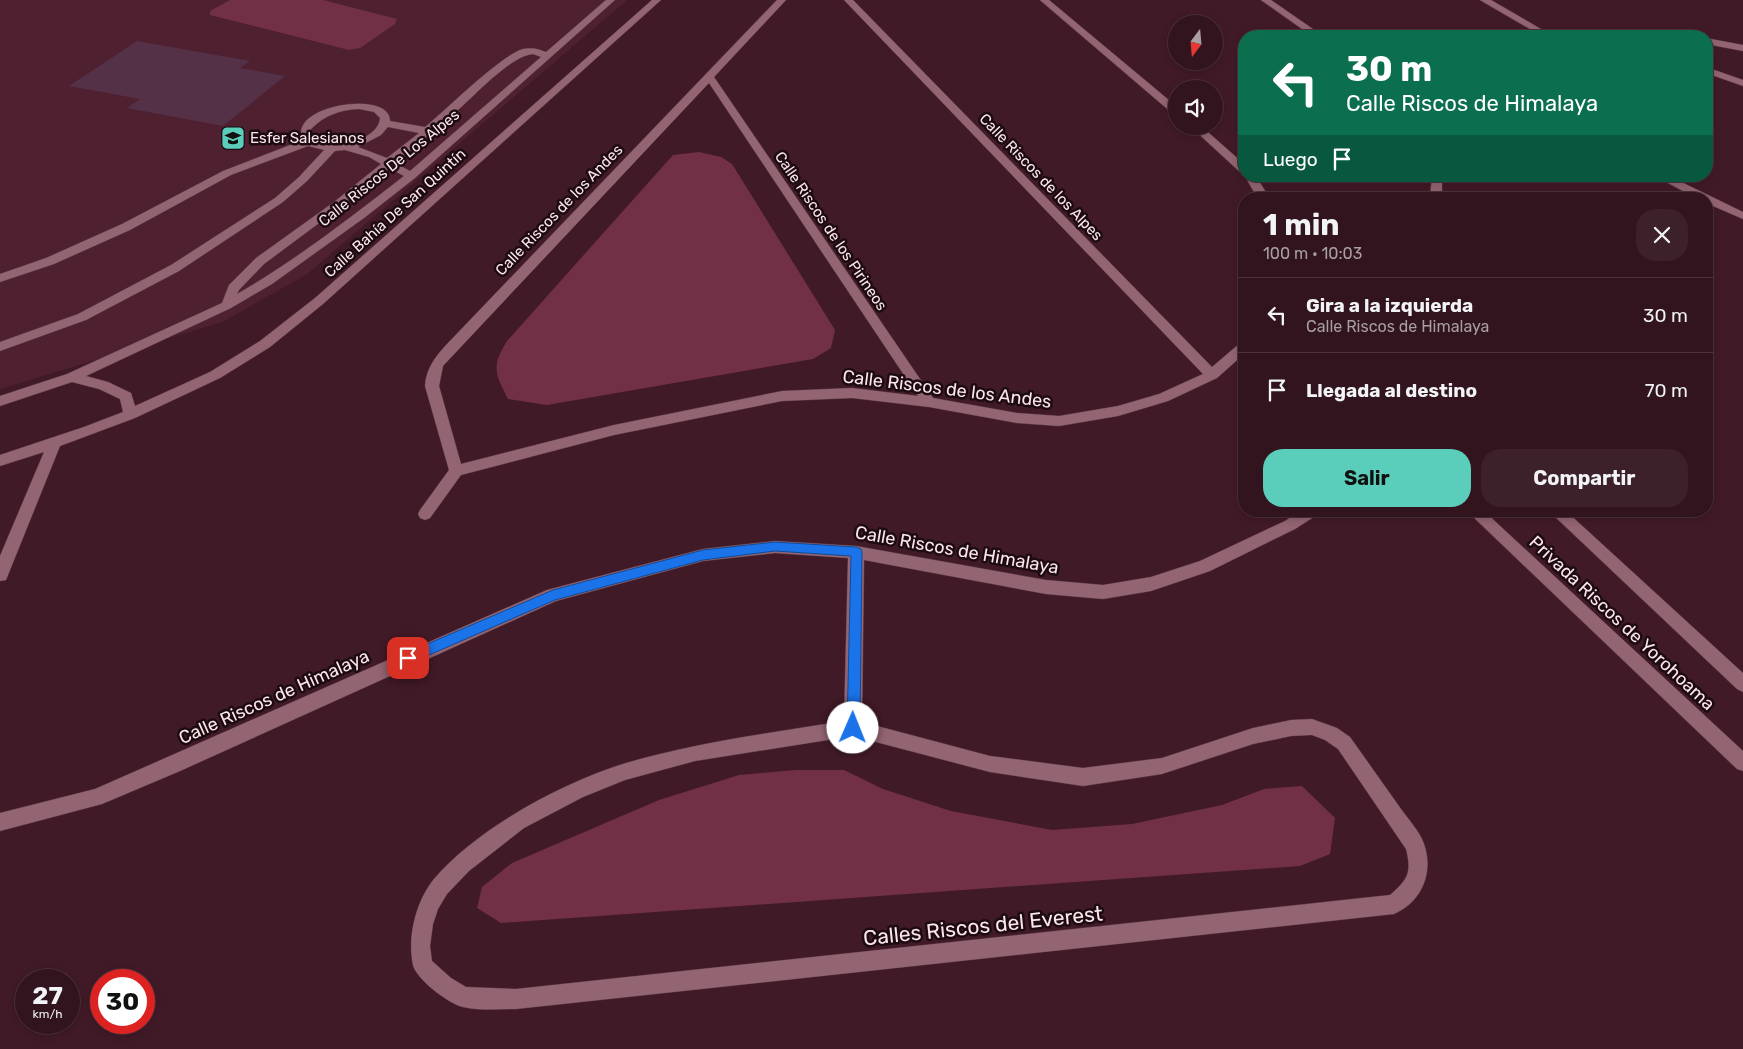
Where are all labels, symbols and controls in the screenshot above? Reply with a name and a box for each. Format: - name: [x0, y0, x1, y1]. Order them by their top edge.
- north arrow: [1168, 15, 1222, 70]
- map controls: [1168, 15, 1223, 135]
- text: 30 m: [1346, 48, 1432, 90]
- icon: left: [1263, 50, 1328, 115]
- button: sound: [1168, 80, 1223, 135]
- text: Calle Riscos de Himalaya: [1346, 90, 1598, 117]
- street label: Calle Riscos De Los Alpes: [315, 105, 463, 230]
- street label: Calle Riscos de los Alpes: [976, 110, 1107, 245]
- school or university icon: Esfer Salesianos: [220, 125, 246, 151]
- place label: Esfer Salesianos: [250, 129, 365, 147]
- street label: Calle Riscos de los Andes: [492, 140, 627, 279]
- street label: Calle Bahía De San Quintín: [321, 145, 469, 281]
- icon: arrive: [1328, 145, 1356, 173]
- street label: Calle Riscos de los Pirineos: [771, 148, 891, 314]
- text: Luego: [1263, 148, 1318, 171]
- text: 1 min: [1263, 207, 1340, 243]
- button: close: [1636, 209, 1688, 261]
- text: 100 m · 10:03: [1263, 244, 1362, 263]
- text: Gira a la izquierda: [1306, 294, 1473, 317]
- icon: left: [1263, 301, 1291, 329]
- text: 30 m: [1643, 304, 1688, 327]
- text: Calle Riscos de Himalaya: [1306, 317, 1489, 336]
- street label: Calle Riscos de los Andes: [841, 365, 1053, 413]
- icon: arrive: [1263, 376, 1291, 404]
- text: Llegada al destino: [1306, 379, 1477, 402]
- text: 70 m: [1645, 379, 1688, 402]
- button: Salir: [1263, 449, 1471, 507]
- button: Compartir: [1481, 449, 1688, 507]
- street label: Calle Riscos de Himalaya: [853, 521, 1061, 579]
- street label: Privada Riscos de Yorohoama: [1525, 531, 1719, 715]
- pin: [387, 637, 429, 679]
- icon: arrive: [394, 644, 422, 672]
- street label: Calle Riscos de Himalaya: [175, 645, 373, 749]
- position arrow: [826, 701, 878, 753]
- street label: Calles Riscos del Everest: [862, 900, 1104, 951]
- speed limit sign: 30: [90, 969, 155, 1034]
- text: 27: [32, 981, 63, 1010]
- text: km/h: [33, 1007, 62, 1021]

